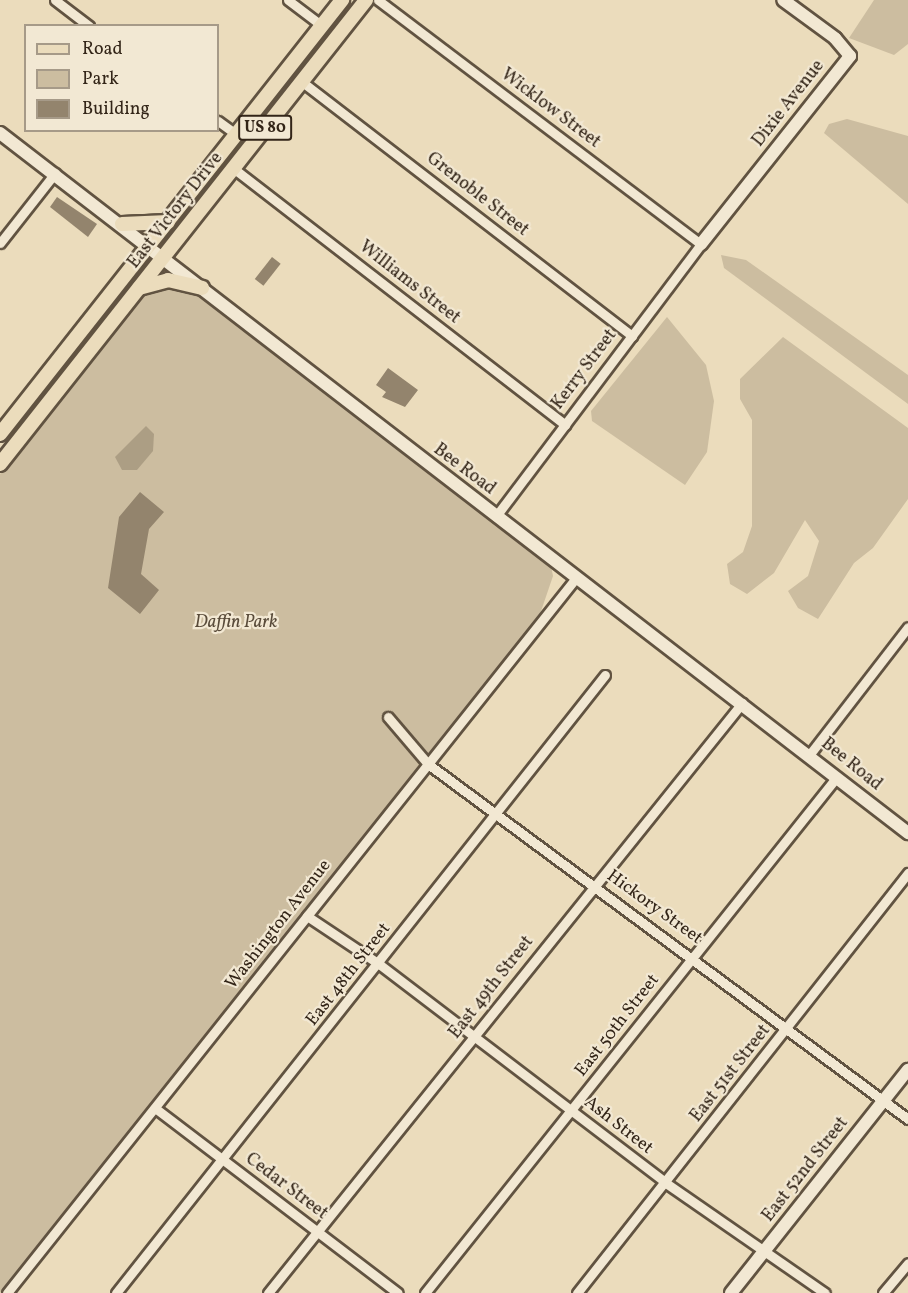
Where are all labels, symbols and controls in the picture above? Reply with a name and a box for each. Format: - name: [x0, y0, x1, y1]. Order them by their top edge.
- legend: [24, 24, 219, 132]
- text: Road: [82, 37, 123, 62]
- street label: Dixie Avenue: [748, 56, 830, 152]
- street label: Wicklow Street: [496, 64, 604, 154]
- text: Park: [82, 67, 119, 92]
- text: Building: [82, 97, 150, 122]
- road number: US 80: [238, 115, 292, 141]
- street label: East Victory Drive: [124, 148, 228, 274]
- street label: Grenoble Street: [422, 148, 532, 242]
- street label: Williams Street: [354, 237, 464, 329]
- street label: Kerry Street: [548, 325, 622, 415]
- street label: Bee Road: [429, 440, 499, 500]
- park label: Daffin Park: [195, 612, 277, 634]
- street label: Bee Road: [816, 734, 886, 796]
- street label: Washington Avenue: [222, 856, 336, 994]
- street label: Hickory Street: [602, 866, 706, 950]
- street label: East 48th Street: [302, 919, 396, 1031]
- street label: East 49th Street: [445, 932, 539, 1044]
- street label: East 50th Street: [571, 970, 665, 1082]
- street label: East 51st Street: [686, 1021, 776, 1127]
- street label: Ash Street: [579, 1092, 657, 1160]
- street label: East 52nd Street: [758, 1113, 854, 1227]
- street label: Cedar Street: [240, 1149, 332, 1225]

